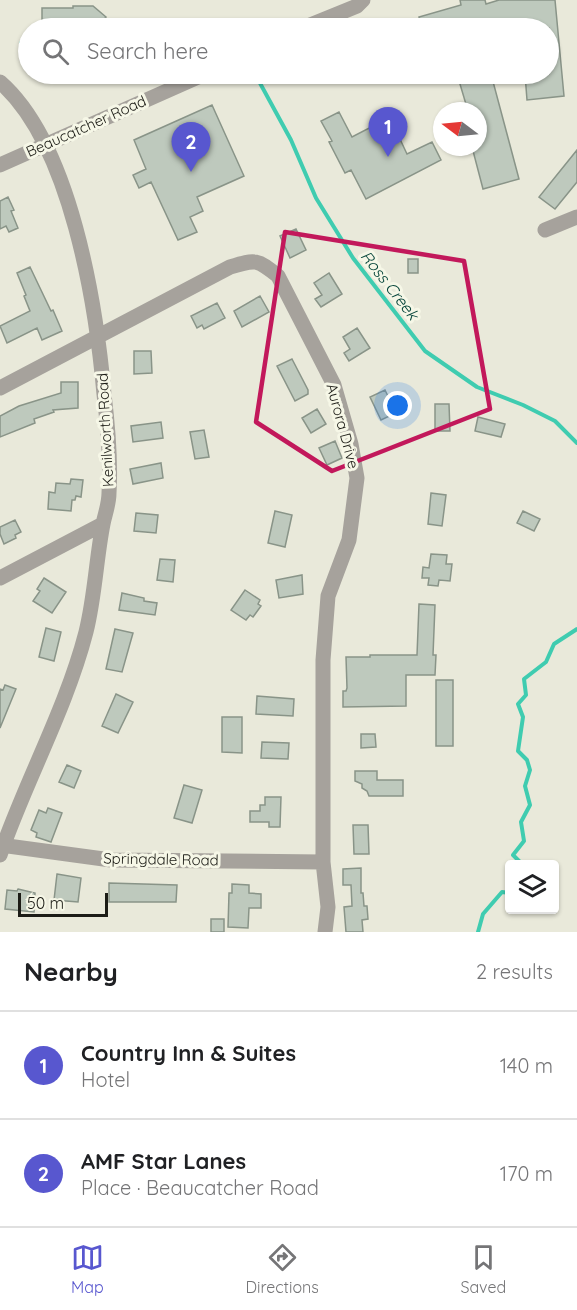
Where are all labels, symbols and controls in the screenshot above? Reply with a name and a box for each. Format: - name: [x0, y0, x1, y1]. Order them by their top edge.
- search box: [18, 18, 559, 84]
- icon: search: [39, 35, 72, 68]
- text: Search here: [87, 37, 208, 65]
- street label: Beaucatcher Road: [23, 91, 149, 161]
- north arrow: [433, 102, 487, 156]
- pin: 1: [368, 108, 408, 157]
- pin: 2: [172, 122, 210, 172]
- water label: Ross Creek: [357, 246, 424, 325]
- street label: Kenilworth Road: [93, 372, 117, 488]
- street label: Aurora Drive: [323, 381, 363, 471]
- your location: [383, 391, 412, 420]
- street label: Springdale Road: [103, 848, 219, 870]
- map controls: [505, 860, 559, 914]
- button: layers: [505, 860, 559, 914]
- scale bar: [18, 890, 108, 918]
- text: 50 m: [27, 893, 64, 913]
- text: Nearby: [24, 955, 118, 988]
- text: 2 results: [476, 959, 553, 984]
- text: Country Inn & Suites: [81, 1039, 296, 1067]
- text: 1: [40, 1053, 47, 1078]
- text: 140 m: [500, 1053, 553, 1078]
- text: Hotel: [81, 1067, 130, 1092]
- text: AMF Star Lanes: [81, 1147, 246, 1175]
- text: 2: [38, 1161, 49, 1186]
- text: 170 m: [500, 1161, 553, 1186]
- text: Place · Beaucatcher Road: [81, 1175, 319, 1200]
- tab: Map: [71, 1241, 104, 1297]
- tab: Directions: [246, 1241, 319, 1297]
- tab: Saved: [461, 1241, 506, 1297]

